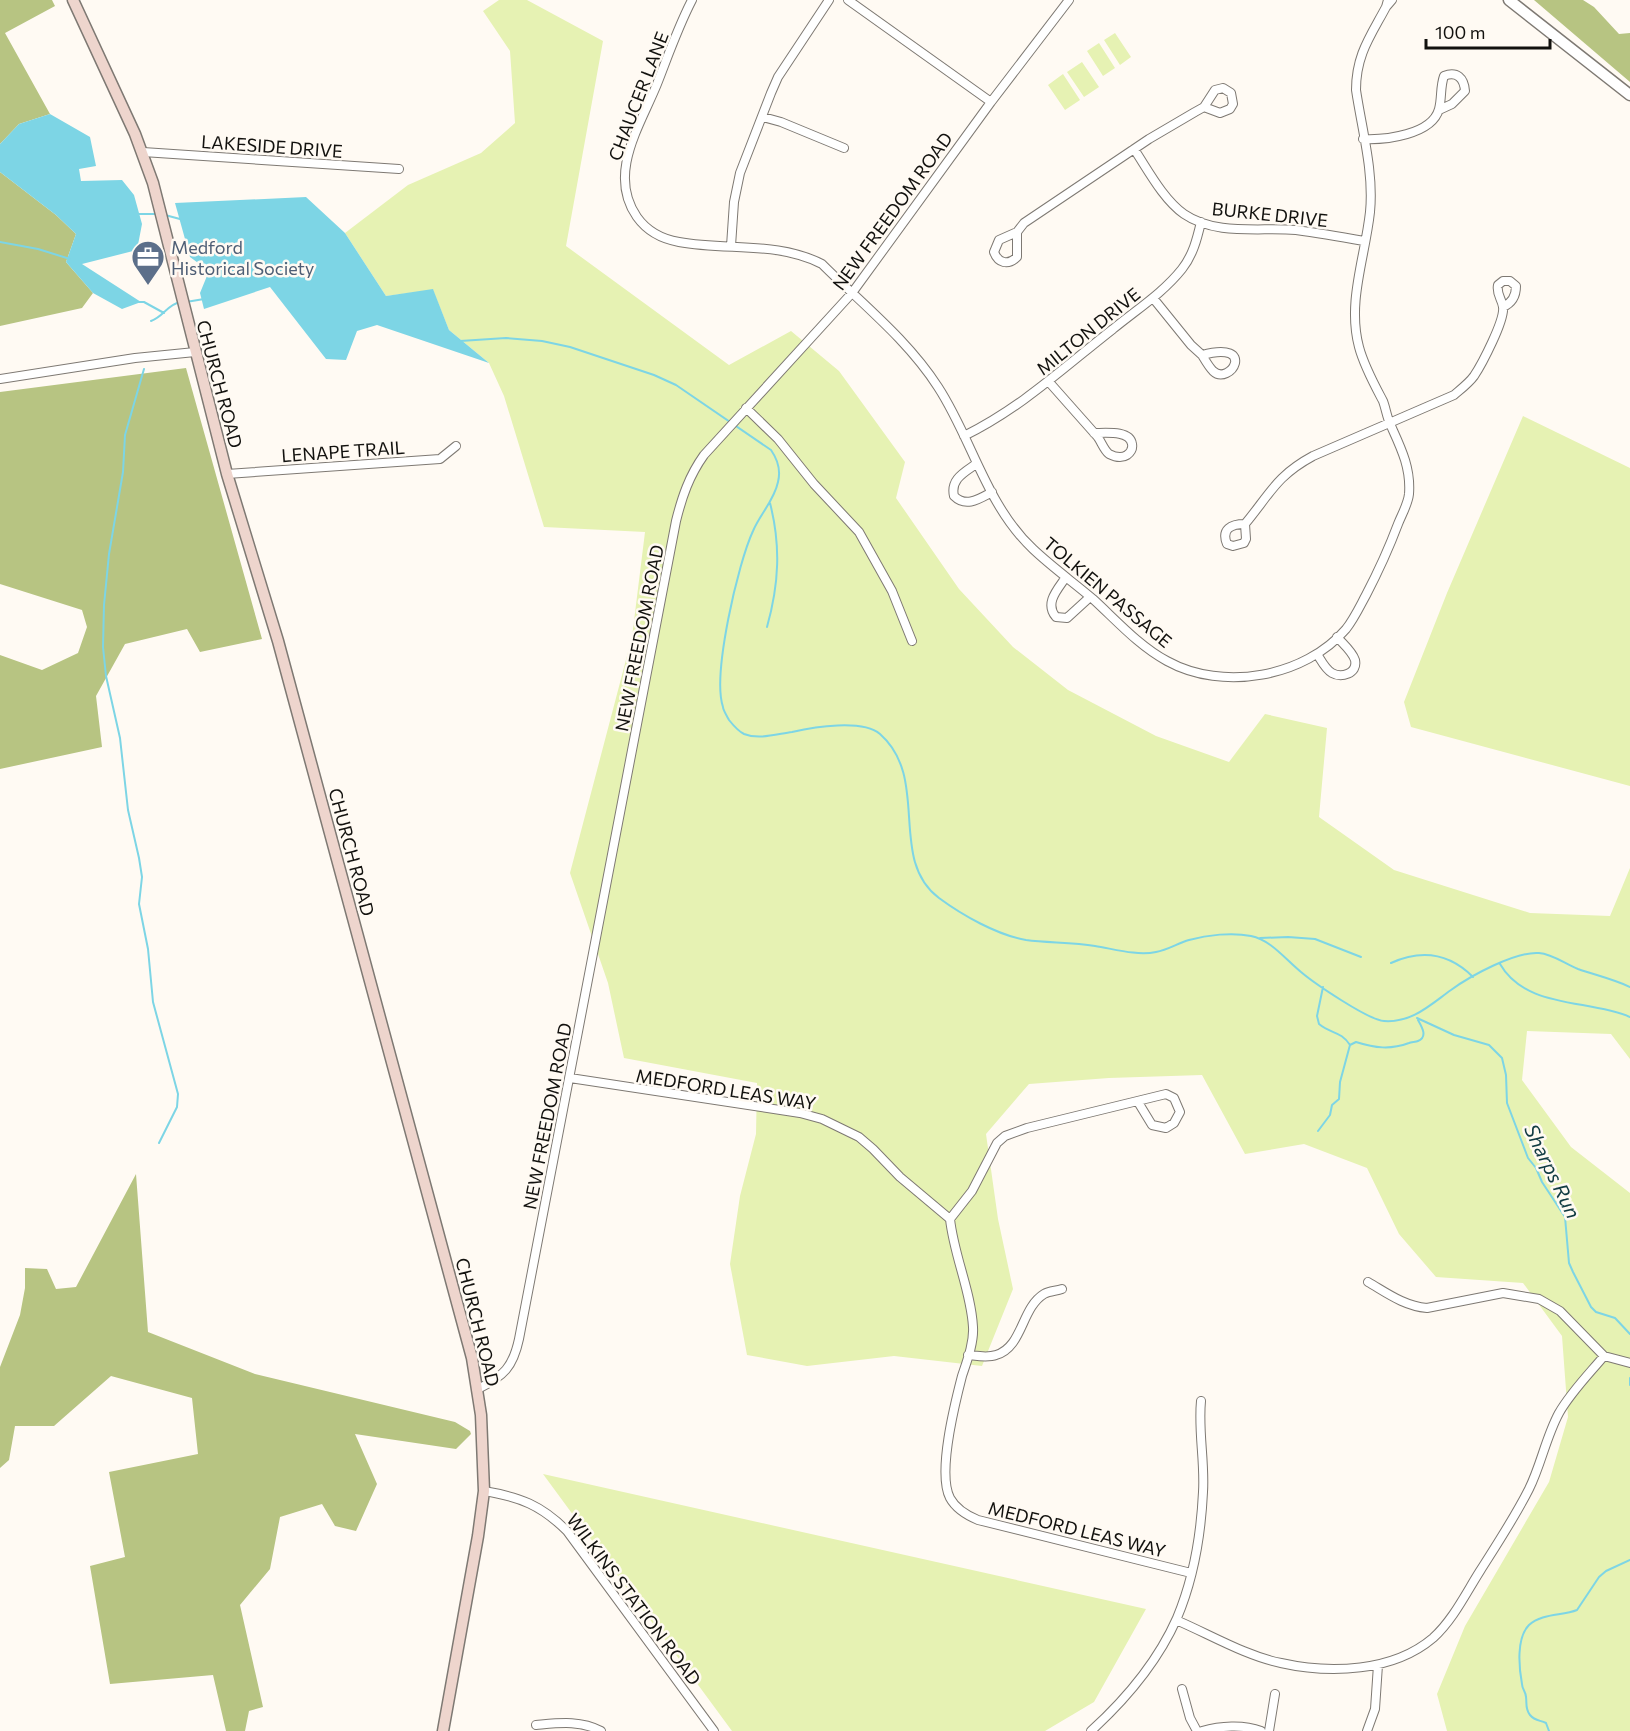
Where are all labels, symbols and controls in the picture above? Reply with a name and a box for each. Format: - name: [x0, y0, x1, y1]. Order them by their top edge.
- scale bar: [1426, 12, 1550, 50]
- text: 100 m: [1435, 21, 1485, 43]
- street label: CHAUCER LANE: [603, 28, 673, 164]
- street label: NEW FREEDOM ROAD: [827, 128, 957, 294]
- street label: LAKESIDE DRIVE: [200, 130, 344, 162]
- street label: BURKE DRIVE: [1211, 197, 1329, 231]
- place label: Medford Historical Society: [171, 236, 314, 279]
- office icon: Medford Historical Society: [130, 239, 166, 286]
- street label: MILTON DRIVE: [1032, 283, 1144, 379]
- street label: CHURCH ROAD: [192, 318, 248, 450]
- street label: LENAPE TRAIL: [281, 436, 405, 466]
- street label: TOLKIEN PASSAGE: [1039, 532, 1177, 652]
- street label: NEW FREEDOM ROAD: [610, 543, 668, 733]
- street label: CHURCH ROAD: [324, 786, 380, 918]
- street label: NEW FREEDOM ROAD: [518, 1021, 576, 1211]
- street label: MEDFORD LEAS WAY: [634, 1064, 818, 1114]
- water label: Sharps Run: [1520, 1120, 1586, 1222]
- street label: CHURCH ROAD: [451, 1255, 505, 1389]
- street label: MEDFORD LEAS WAY: [986, 1496, 1168, 1562]
- street label: WILKINS STATION ROAD: [562, 1509, 706, 1689]

